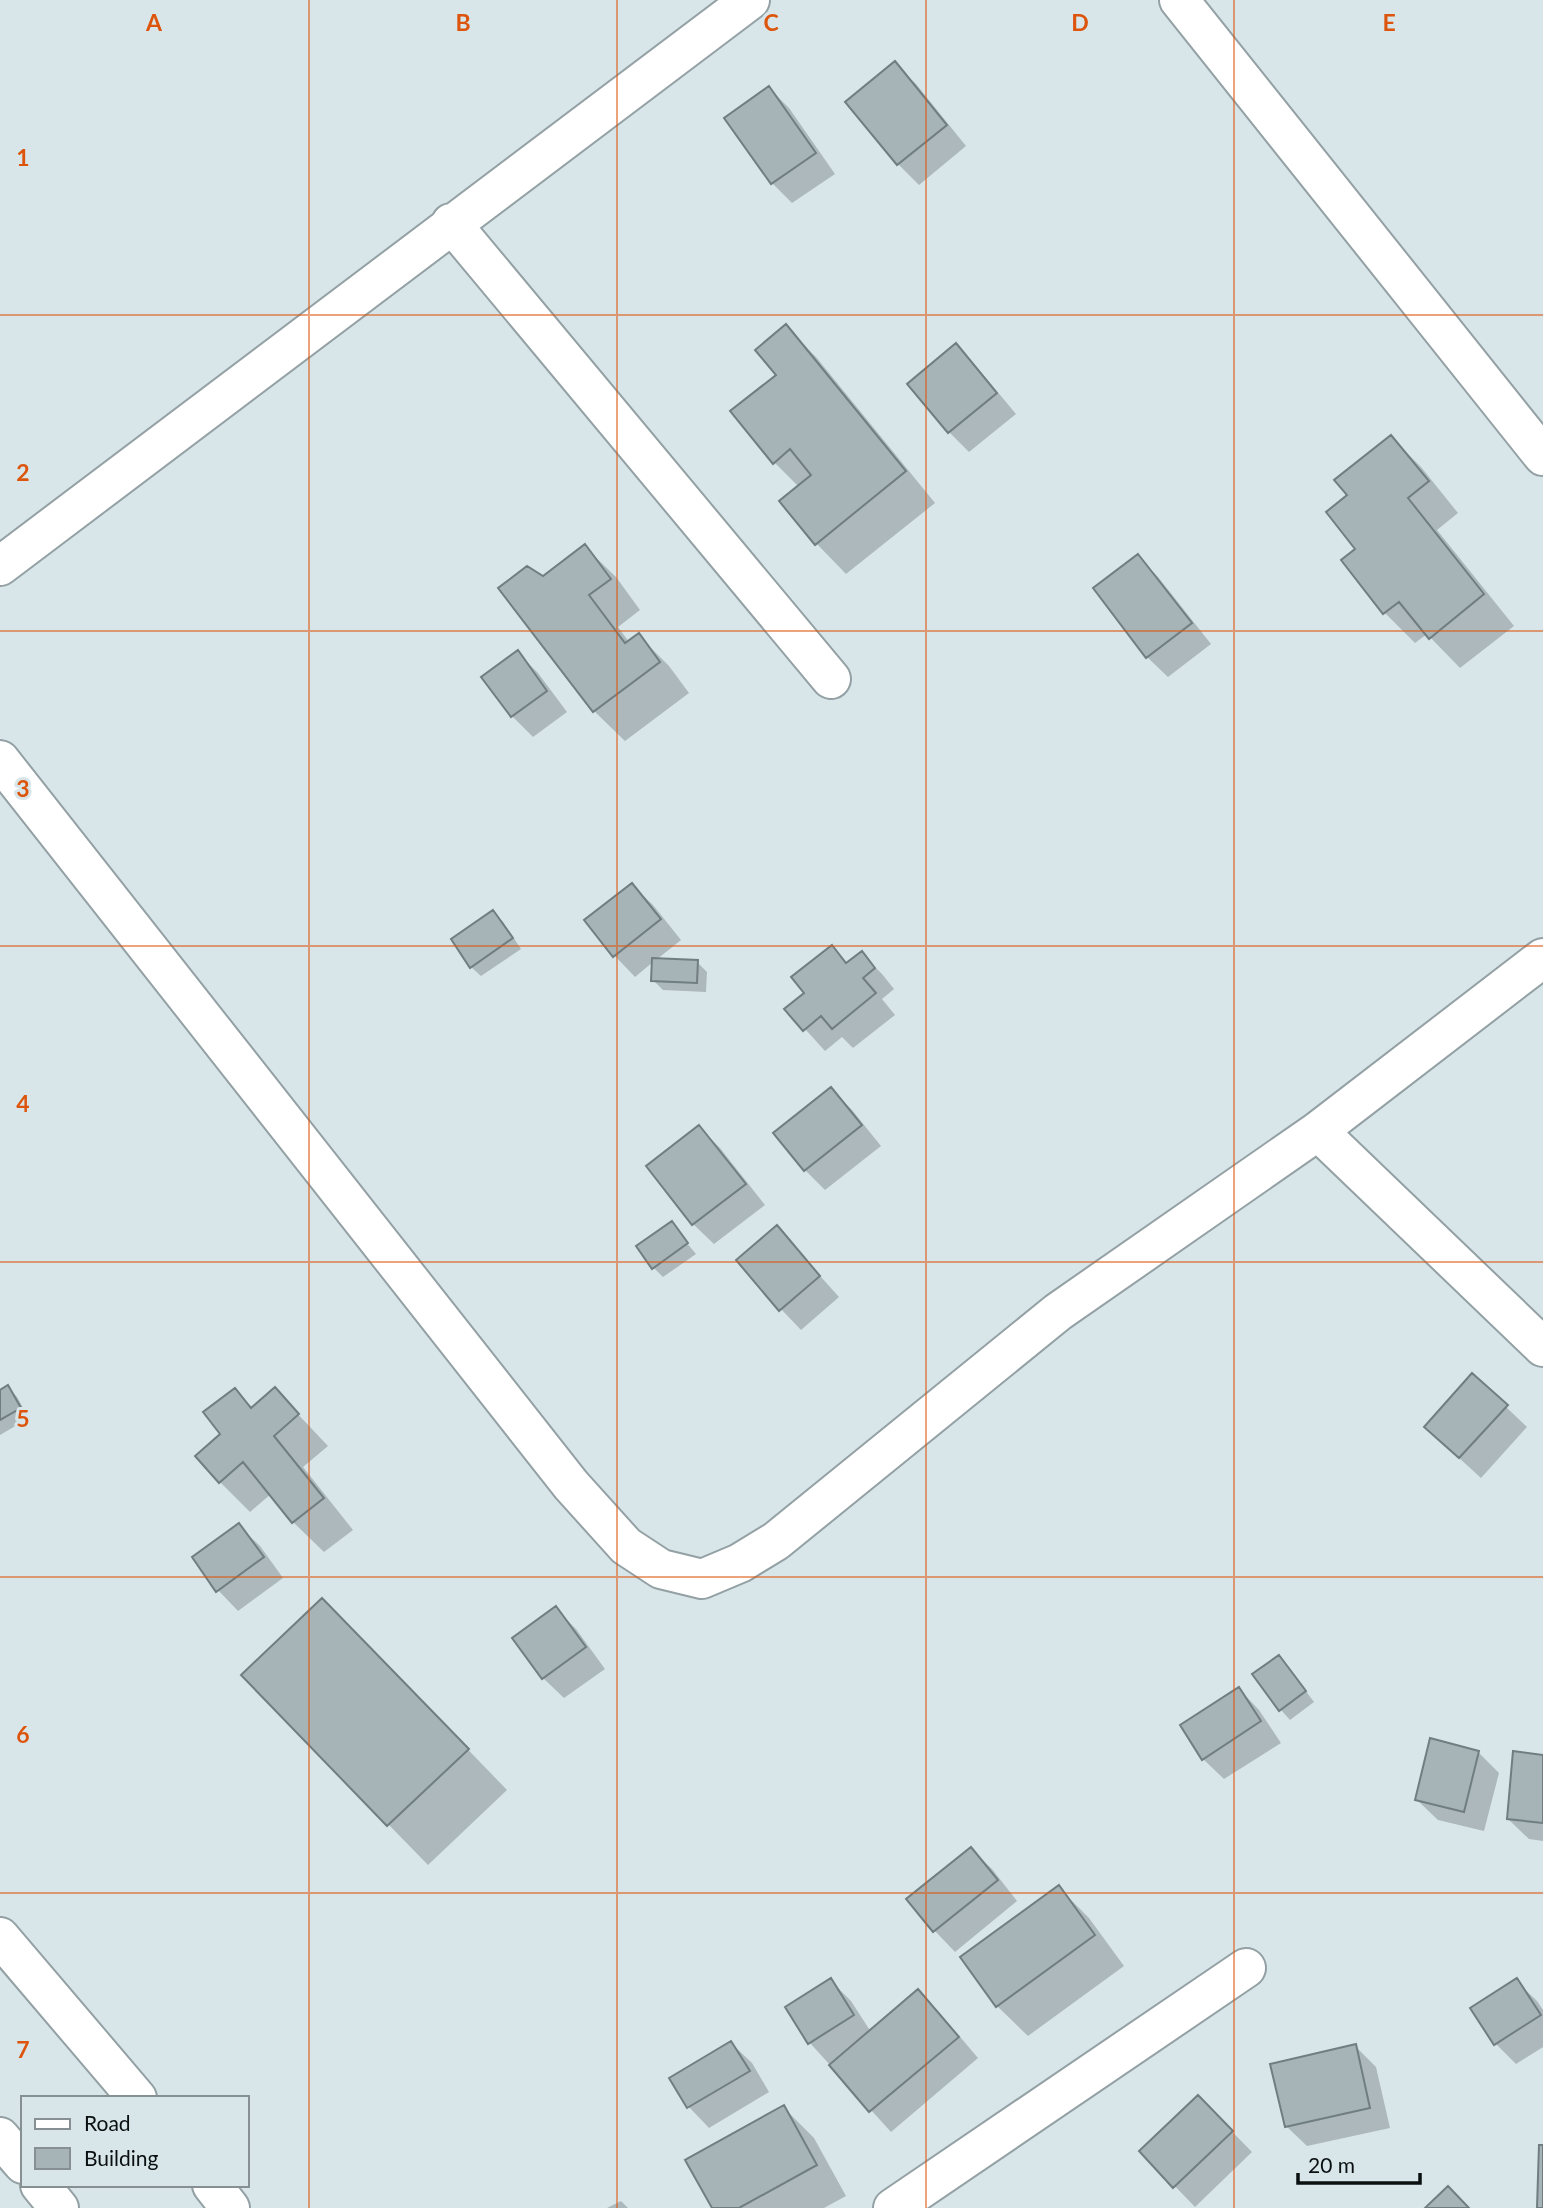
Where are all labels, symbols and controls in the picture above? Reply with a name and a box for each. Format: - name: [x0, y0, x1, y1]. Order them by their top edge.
- text: A: [145, 8, 163, 36]
- text: B: [455, 8, 471, 36]
- text: C: [763, 8, 779, 36]
- text: D: [1071, 8, 1089, 36]
- text: E: [1382, 8, 1396, 36]
- text: 1: [16, 143, 30, 171]
- text: 2: [16, 458, 30, 486]
- text: 3: [16, 774, 30, 802]
- text: 4: [16, 1089, 30, 1117]
- text: 5: [16, 1404, 30, 1432]
- text: 6: [16, 1720, 30, 1748]
- text: 7: [16, 2035, 30, 2063]
- legend: [21, 2096, 248, 2187]
- text: Road: [84, 2110, 131, 2135]
- scale bar: [1298, 2142, 1420, 2186]
- text: Building: [84, 2145, 159, 2170]
- text: 20 m: [1308, 2152, 1355, 2177]

